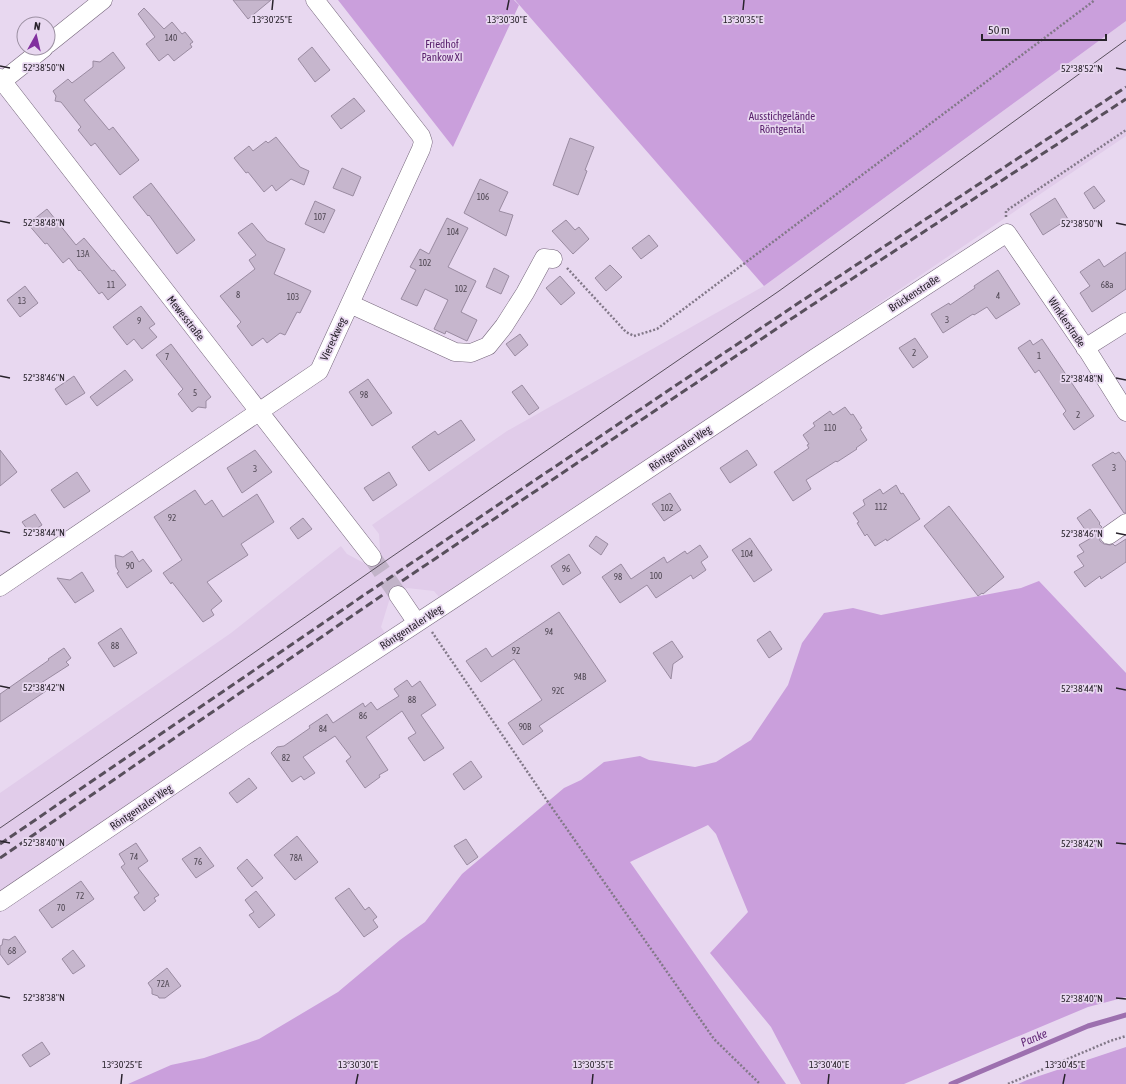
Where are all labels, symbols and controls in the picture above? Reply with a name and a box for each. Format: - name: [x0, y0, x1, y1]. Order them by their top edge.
- text: 13°30'25"E: [252, 14, 293, 25]
- text: 13°30'30"E: [487, 14, 528, 25]
- text: 13°30'35"E: [723, 14, 764, 25]
- north arrow: [16, 16, 56, 56]
- scale bar: [982, 16, 1106, 42]
- text: N: [33, 20, 41, 32]
- text: 50 m: [988, 23, 1010, 37]
- house number: 140: [165, 33, 177, 43]
- park label: Friedhof Pankow XI: [421, 38, 463, 63]
- text: 52°38'50"N: [23, 62, 65, 73]
- text: 52°38'52"N: [1061, 63, 1103, 74]
- park label: Ausstichgelände Röntgental: [749, 110, 815, 135]
- house number: 106: [477, 192, 489, 202]
- house number: 107: [314, 212, 326, 222]
- text: 52°38'48"N: [23, 217, 65, 228]
- text: 52°38'50"N: [1061, 218, 1103, 229]
- house number: 104: [447, 227, 459, 237]
- house number: 13A: [77, 249, 90, 259]
- house number: 102: [419, 258, 431, 268]
- street label: Brückenstraße: [886, 272, 942, 314]
- house number: 11: [107, 280, 115, 290]
- house number: 68a: [1101, 280, 1113, 290]
- house number: 102: [455, 284, 467, 294]
- house number: 8: [236, 290, 240, 300]
- house number: 4: [996, 291, 1000, 301]
- house number: 103: [287, 292, 299, 302]
- street label: Mewesstraße: [165, 293, 207, 343]
- street label: Winklerstraße: [1046, 295, 1088, 349]
- house number: 13: [18, 296, 26, 306]
- street label: Viereckweg: [318, 315, 348, 362]
- house number: 3: [945, 315, 949, 325]
- house number: 9: [137, 316, 141, 326]
- house number: 2: [912, 348, 916, 358]
- house number: 1: [1037, 351, 1041, 361]
- house number: 7: [165, 352, 169, 362]
- text: 52°38'46"N: [23, 372, 65, 383]
- text: 52°38'48"N: [1061, 373, 1103, 384]
- house number: 5: [193, 388, 197, 398]
- house number: 98: [360, 390, 368, 400]
- house number: 2: [1076, 410, 1080, 420]
- street label: Röntgentaler Weg: [647, 423, 714, 473]
- house number: 110: [824, 423, 836, 433]
- house number: 3: [1112, 463, 1116, 473]
- house number: 3: [253, 464, 257, 474]
- house number: 112: [875, 502, 887, 512]
- house number: 102: [661, 503, 673, 513]
- house number: 92: [168, 513, 176, 523]
- text: 52°38'44"N: [23, 527, 65, 538]
- text: 52°38'46"N: [1061, 528, 1103, 539]
- house number: 104: [741, 549, 753, 559]
- house number: 90: [126, 561, 134, 571]
- house number: 96: [562, 564, 570, 574]
- house number: 100: [650, 571, 662, 581]
- house number: 98: [614, 572, 622, 582]
- street label: Röntgentaler Weg: [377, 602, 445, 652]
- house number: 94: [545, 627, 553, 637]
- house number: 88: [111, 641, 119, 651]
- house number: 92: [512, 646, 520, 656]
- house number: 94B: [574, 672, 587, 682]
- text: 52°38'42"N: [23, 682, 65, 693]
- text: 52°38'44"N: [1061, 683, 1103, 694]
- house number: 92C: [552, 686, 564, 696]
- house number: 88: [408, 695, 416, 705]
- house number: 86: [359, 711, 367, 721]
- house number: 90B: [519, 722, 532, 732]
- house number: 84: [319, 724, 327, 734]
- house number: 82: [282, 753, 290, 763]
- street label: Röntgentaler Weg: [108, 782, 175, 832]
- text: 52°38'40"N: [23, 837, 65, 848]
- text: 52°38'42"N: [1061, 838, 1103, 849]
- house number: 74: [130, 852, 138, 862]
- house number: 78A: [290, 853, 303, 863]
- house number: 76: [194, 857, 202, 867]
- house number: 72: [76, 891, 84, 901]
- house number: 70: [57, 903, 65, 913]
- house number: 68: [8, 946, 16, 956]
- house number: 72A: [157, 979, 170, 989]
- text: 52°38'38"N: [23, 992, 65, 1003]
- text: 52°38'40"N: [1061, 993, 1103, 1004]
- water label: Panke: [1019, 1026, 1050, 1050]
- text: 13°30'25"E: [102, 1059, 143, 1070]
- text: 13°30'30"E: [338, 1059, 379, 1070]
- text: 13°30'35"E: [573, 1059, 614, 1070]
- text: 13°30'40"E: [809, 1059, 850, 1070]
- text: 13°30'45"E: [1045, 1059, 1086, 1070]

